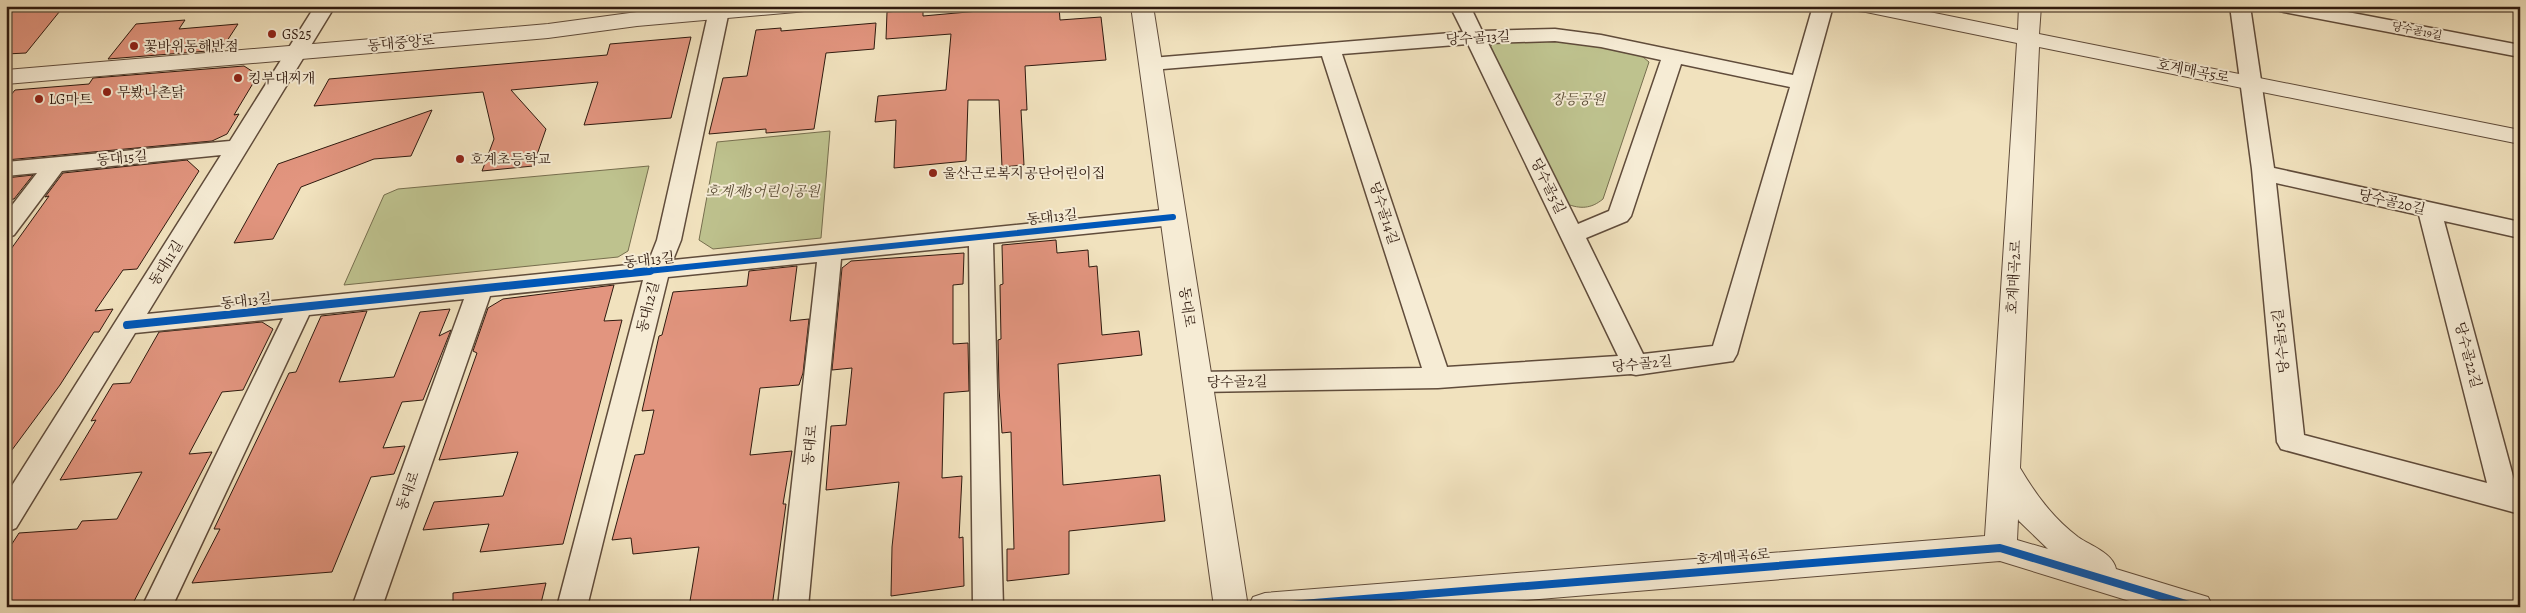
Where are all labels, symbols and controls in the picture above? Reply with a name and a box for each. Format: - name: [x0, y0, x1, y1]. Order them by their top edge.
- street label: 당수골19길: [2390, 19, 2444, 43]
- place label: GS25: [282, 25, 311, 44]
- street label: 당수골13길: [1445, 27, 1511, 49]
- marker: GS25: [266, 28, 278, 40]
- street label: 동대중앙로: [366, 31, 436, 55]
- place label: 꽃바위동해반점: [144, 37, 239, 56]
- marker: 꽃바위동해반점: [128, 40, 140, 52]
- street label: 호계매곡5로: [2155, 55, 2231, 87]
- place label: 킹부대찌개: [248, 69, 316, 88]
- marker: 킹부대찌개: [232, 72, 244, 84]
- place label: 무봤나촌닭: [117, 83, 185, 102]
- marker: 무봤나촌닭: [101, 86, 113, 98]
- place label: LG마트: [49, 90, 93, 109]
- park label: 장등공원: [1551, 90, 1607, 109]
- marker: LG마트: [33, 93, 45, 105]
- street label: 동대15길: [96, 146, 148, 170]
- place label: 호계초등학교: [470, 150, 552, 169]
- marker: 호계초등학교: [454, 153, 466, 165]
- street label: 당수골5길: [1526, 155, 1570, 217]
- place label: 울산근로복지공단어린이집: [943, 164, 1105, 183]
- marker: 울산근로복지공단어린이집: [927, 167, 939, 179]
- street label: 당수골14길: [1365, 179, 1403, 247]
- park label: 호계제3어린이공원: [706, 182, 821, 201]
- street label: 당수골20길: [2357, 185, 2427, 219]
- street label: 동대13길: [1026, 205, 1078, 229]
- street label: 동대11길: [145, 237, 187, 289]
- street label: 호계매곡2로: [2003, 239, 2025, 315]
- street label: 동대13길: [623, 248, 675, 272]
- street label: 동대12길: [632, 279, 664, 335]
- street label: 동대로: [1175, 286, 1199, 329]
- street label: 동대13길: [220, 289, 272, 313]
- street label: 당수골15길: [2268, 308, 2294, 374]
- street label: 당수골22길: [2450, 320, 2486, 390]
- street label: 당수골2길: [1611, 351, 1673, 377]
- street label: 당수골2길: [1206, 372, 1268, 392]
- street label: 동대로: [798, 423, 822, 466]
- street label: 동대로: [392, 468, 424, 513]
- street label: 호계매곡6로: [1695, 544, 1771, 570]

